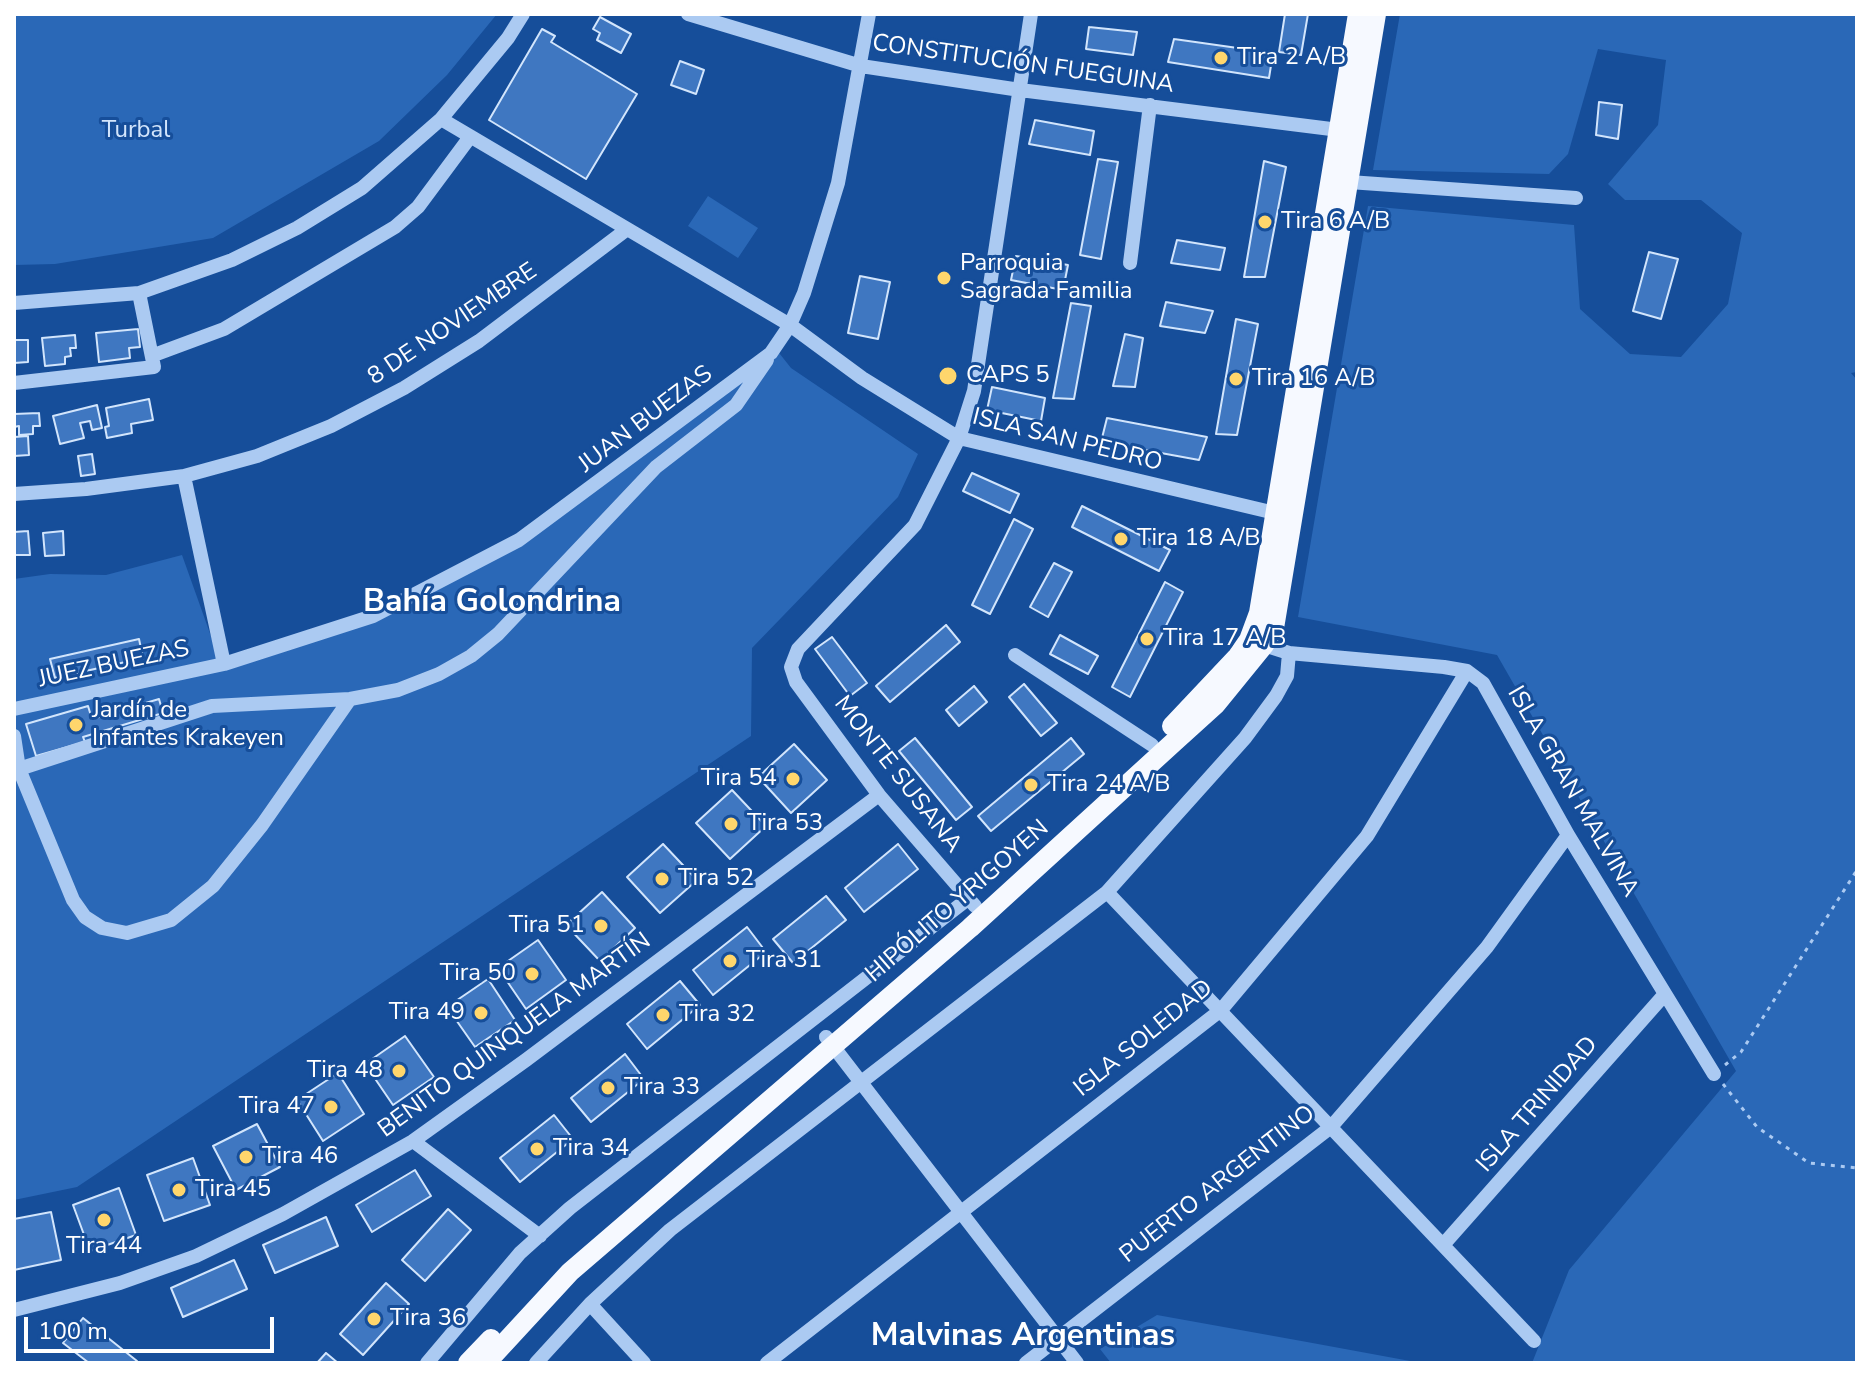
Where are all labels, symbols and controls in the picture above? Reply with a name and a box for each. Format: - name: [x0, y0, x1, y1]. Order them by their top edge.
- street label: CONSTITUCIÓN FUEGUINA: [870, 30, 1176, 100]
- place label: Tira 2 A/B: [1237, 44, 1346, 72]
- marker: Tira 2 A/B: [1212, 49, 1230, 67]
- park label: Turbal: [102, 117, 170, 145]
- place label: Tira 6 A/B: [1281, 208, 1390, 236]
- marker: Tira 6 A/B: [1256, 213, 1274, 231]
- place label: Parroquia Sagrada Familia: [960, 250, 1133, 306]
- street label: 8 DE NOVIEMBRE: [363, 258, 543, 392]
- marker: Parroquia Sagrada Familia: [935, 269, 953, 287]
- street label: JUAN BUEZAS: [573, 360, 719, 480]
- place label: CAPS 5: [966, 362, 1050, 390]
- marker: CAPS 5: [937, 365, 959, 387]
- place label: Tira 16 A/B: [1252, 365, 1376, 393]
- marker: Tira 16 A/B: [1227, 370, 1245, 388]
- street label: ISLA SAN PEDRO: [969, 403, 1165, 479]
- place label: Tira 18 A/B: [1137, 525, 1261, 553]
- marker: Tira 18 A/B: [1112, 530, 1130, 548]
- district label: Bahía Golondrina: [363, 584, 621, 622]
- place label: Tira 17 A/B: [1163, 625, 1287, 653]
- marker: Tira 17 A/B: [1138, 630, 1156, 648]
- street label: JUEZ BUEZAS: [36, 635, 192, 695]
- street label: ISLA GRAN MALVINA: [1500, 682, 1644, 902]
- street label: MONTE SUSANA: [827, 691, 967, 859]
- place label: Jardín de Infantes Krakeyen: [92, 697, 284, 753]
- marker: Jardín de Infantes Krakeyen: [67, 716, 85, 734]
- place label: Tira 54: [701, 765, 777, 793]
- marker: Tira 54: [784, 770, 802, 788]
- place label: Tira 24 A/B: [1047, 771, 1171, 799]
- marker: Tira 24 A/B: [1022, 776, 1040, 794]
- place label: Tira 53: [747, 810, 823, 838]
- marker: Tira 53: [722, 815, 740, 833]
- street label: HIPÓLITO YRIGOYEN: [861, 815, 1055, 989]
- place label: Tira 52: [678, 865, 754, 893]
- marker: Tira 52: [653, 870, 671, 888]
- place label: Tira 51: [509, 912, 585, 940]
- marker: Tira 51: [592, 917, 610, 935]
- street label: BENITO QUINQUELA MARTÍN: [373, 927, 657, 1145]
- place label: Tira 31: [746, 947, 822, 975]
- marker: Tira 31: [721, 952, 739, 970]
- place label: Tira 50: [440, 960, 516, 988]
- marker: Tira 50: [523, 965, 541, 983]
- street label: ISLA SOLEDAD: [1069, 974, 1219, 1104]
- place label: Tira 49: [389, 999, 465, 1027]
- place label: Tira 32: [679, 1001, 755, 1029]
- marker: Tira 49: [472, 1004, 490, 1022]
- marker: Tira 32: [654, 1006, 672, 1024]
- street label: ISLA TRINIDAD: [1471, 1031, 1605, 1179]
- place label: Tira 48: [307, 1057, 383, 1085]
- marker: Tira 48: [390, 1062, 408, 1080]
- place label: Tira 33: [624, 1074, 700, 1102]
- marker: Tira 33: [599, 1079, 617, 1097]
- place label: Tira 47: [239, 1093, 315, 1121]
- marker: Tira 47: [322, 1098, 340, 1116]
- street label: PUERTO ARGENTINO: [1115, 1100, 1321, 1270]
- place label: Tira 34: [553, 1135, 629, 1163]
- marker: Tira 34: [528, 1140, 546, 1158]
- place label: Tira 46: [262, 1143, 338, 1171]
- marker: Tira 46: [237, 1148, 255, 1166]
- place label: Tira 45: [195, 1176, 271, 1204]
- marker: Tira 45: [170, 1181, 188, 1199]
- marker: Tira 44: [95, 1211, 113, 1229]
- place label: Tira 44: [66, 1233, 142, 1261]
- scale bar: [28, 1301, 278, 1351]
- place label: Tira 36: [390, 1305, 466, 1333]
- marker: Tira 36: [365, 1310, 383, 1328]
- text: 100 m: [38, 1315, 108, 1347]
- district label: Malvinas Argentinas: [871, 1318, 1175, 1356]

